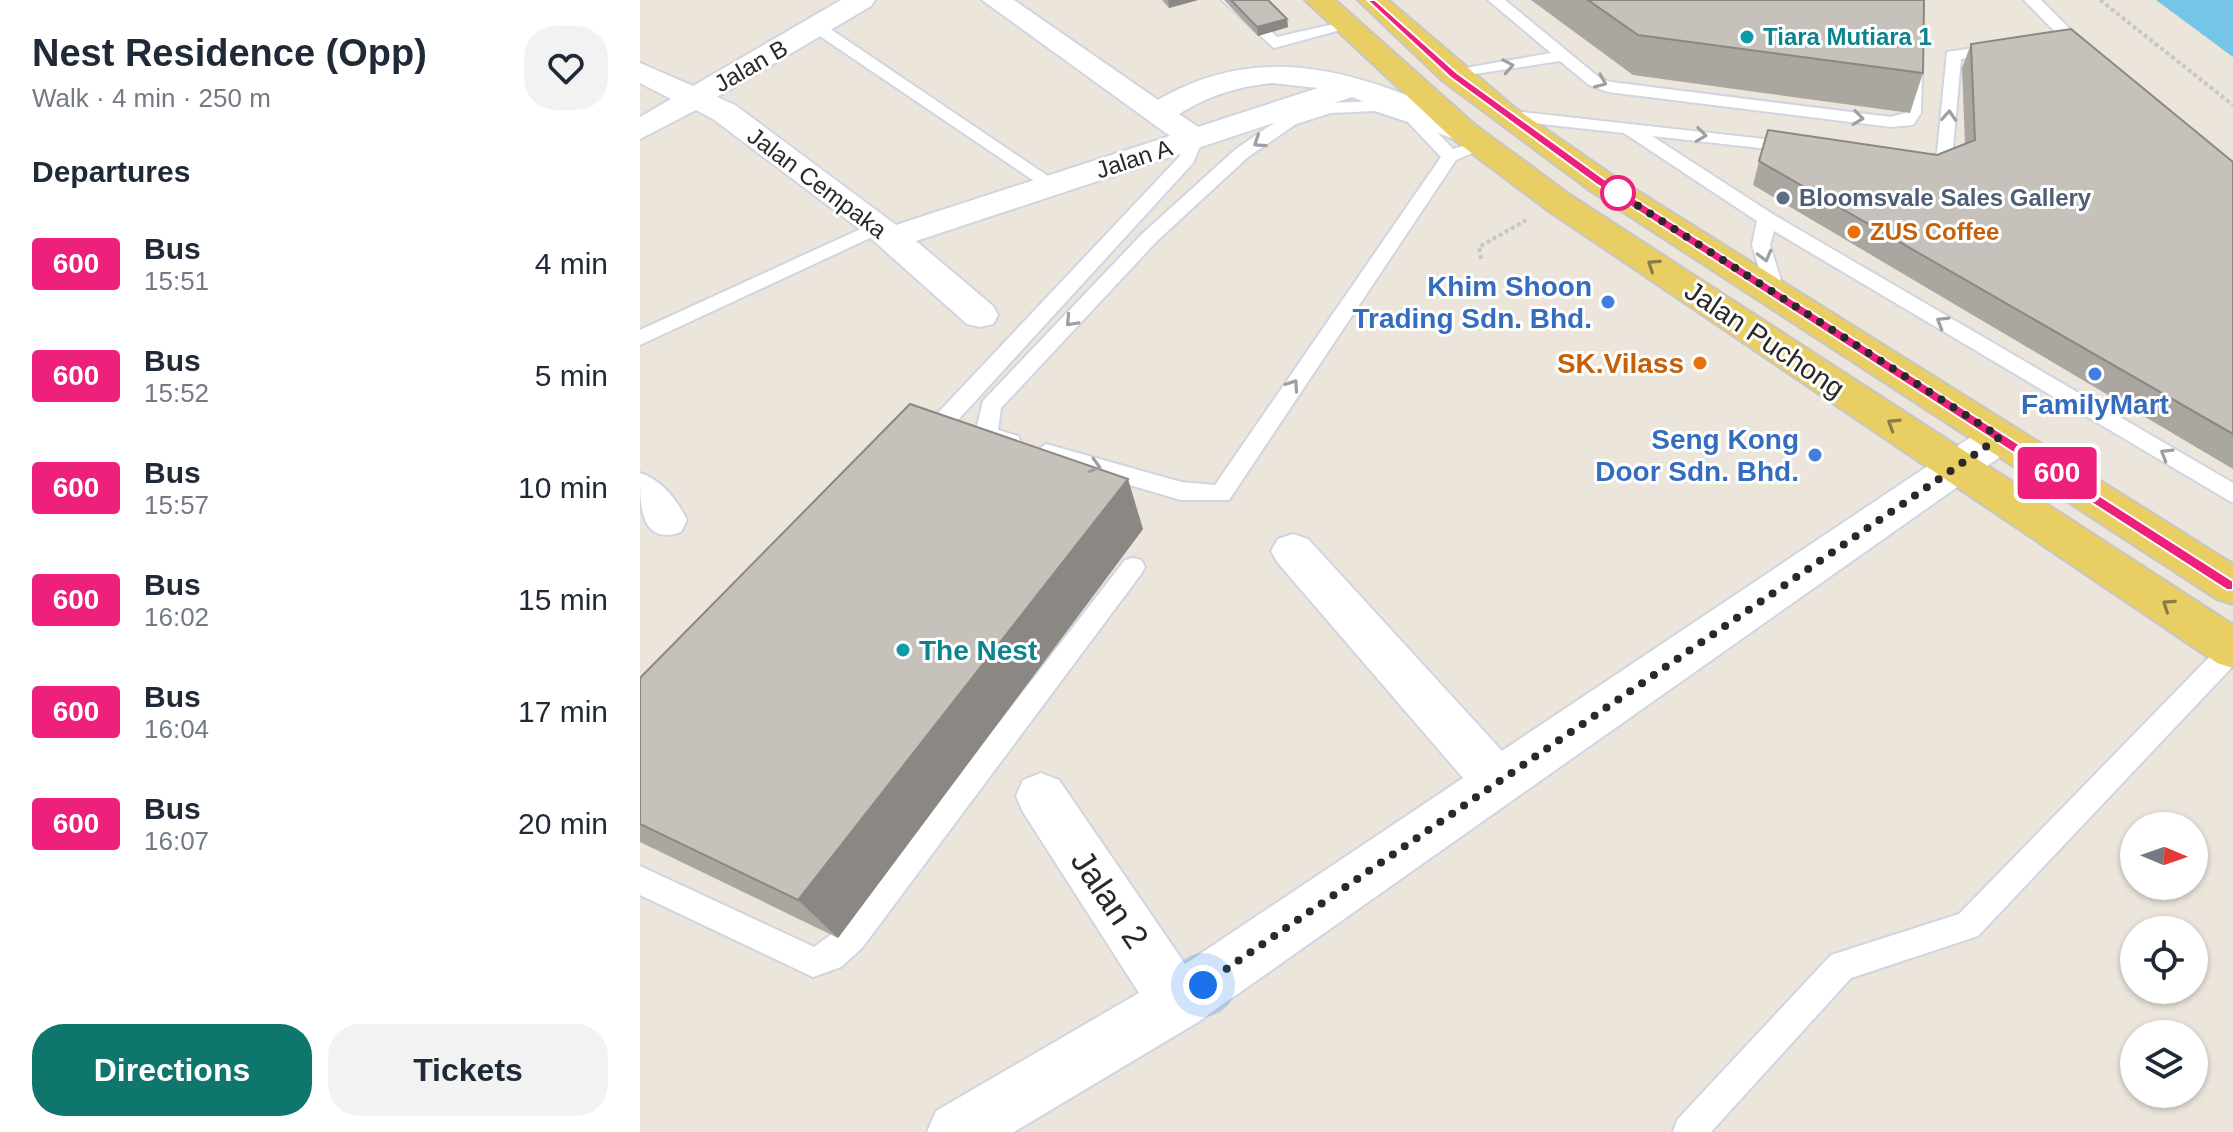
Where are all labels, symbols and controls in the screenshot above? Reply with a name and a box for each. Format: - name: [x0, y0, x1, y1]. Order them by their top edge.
- place label: Tiara Mutiara 1: [1763, 23, 1932, 50]
- button: heart: [524, 26, 608, 110]
- marker: Tiara Mutiara 1: [1738, 28, 1756, 46]
- text: Nest Residence (Opp): [32, 32, 427, 74]
- street label: Jalan B: [709, 34, 792, 97]
- one-way arrow: [1502, 58, 1515, 75]
- one-way arrow: [1593, 72, 1607, 89]
- text: Walk · 4 min · 250 m: [32, 83, 271, 113]
- one-way arrow: [1851, 109, 1864, 126]
- one-way arrow: [1940, 109, 1957, 122]
- street label: Jalan Cempaka: [743, 122, 893, 244]
- one-way arrow: [1694, 126, 1708, 143]
- one-way arrow: [1253, 132, 1267, 147]
- street label: Jalan A: [1092, 134, 1175, 184]
- text: Departures: [32, 155, 190, 188]
- unlabelled marker: [1601, 176, 1635, 210]
- place label: Bloomsvale Sales Gallery: [1799, 184, 2092, 211]
- marker: Bloomsvale Sales Gallery: [1774, 189, 1792, 207]
- place label: ZUS Coffee: [1870, 218, 1999, 245]
- marker: ZUS Coffee: [1845, 223, 1863, 241]
- text: Bus: [144, 232, 201, 265]
- text: 4 min: [535, 247, 608, 280]
- text: 600: [53, 248, 99, 279]
- one-way arrow: [1755, 248, 1772, 262]
- one-way arrow: [1647, 259, 1662, 274]
- text: 15:51: [144, 266, 209, 296]
- place label: Khim Shoon Trading Sdn. Bhd.: [1352, 271, 1592, 334]
- street label: Jalan Puchong: [1679, 275, 1850, 404]
- marker: Khim Shoon Trading Sdn. Bhd.: [1599, 293, 1617, 311]
- one-way arrow: [1066, 312, 1080, 326]
- one-way arrow: [1936, 316, 1951, 332]
- text: Bus: [144, 344, 201, 377]
- place label: SK.Vilass: [1557, 348, 1684, 379]
- marker: SK.Vilass: [1691, 354, 1709, 372]
- text: 5 min: [535, 359, 608, 392]
- text: 600: [53, 360, 99, 391]
- marker: FamilyMart: [2086, 365, 2104, 383]
- text: 15:52: [144, 378, 209, 408]
- one-way arrow: [1284, 380, 1299, 394]
- place label: FamilyMart: [2021, 389, 2169, 420]
- one-way arrow: [1887, 418, 1902, 434]
- place label: Seng Kong Door Sdn. Bhd.: [1595, 424, 1799, 487]
- marker: Seng Kong Door Sdn. Bhd.: [1806, 446, 1824, 464]
- line badge: 600: [2011, 447, 2103, 499]
- one-way arrow: [2160, 449, 2175, 464]
- text: Bus: [144, 456, 201, 489]
- one-way arrow: [1088, 457, 1102, 473]
- text: 600: [2034, 457, 2080, 488]
- text: 10 min: [518, 471, 608, 504]
- text: 600: [53, 472, 99, 503]
- text: 15:57: [144, 490, 209, 520]
- text: Bus: [144, 568, 201, 601]
- text: 15 min: [518, 583, 608, 616]
- text: 600: [53, 584, 99, 615]
- one-way arrow: [2163, 600, 2177, 615]
- text: 16:02: [144, 602, 209, 632]
- place label: The Nest: [919, 635, 1037, 666]
- marker: The Nest: [894, 641, 912, 659]
- text: Bus: [144, 680, 201, 713]
- text: 17 min: [518, 695, 608, 728]
- text: 600: [53, 696, 99, 727]
- text: 16:04: [144, 714, 209, 744]
- text: Bus: [144, 792, 201, 825]
- text: 20 min: [518, 807, 608, 840]
- text: 600: [53, 808, 99, 839]
- north arrow: [2120, 812, 2208, 900]
- map controls: [2120, 812, 2208, 1108]
- text: 16:07: [144, 826, 209, 856]
- street label: Jalan 2: [1064, 843, 1156, 955]
- button: locate: [2120, 916, 2208, 1004]
- your location: [1183, 965, 1223, 1005]
- button: layers: [2120, 1020, 2208, 1108]
- button: Directions: [32, 1024, 312, 1116]
- button: Tickets: [328, 1024, 608, 1116]

